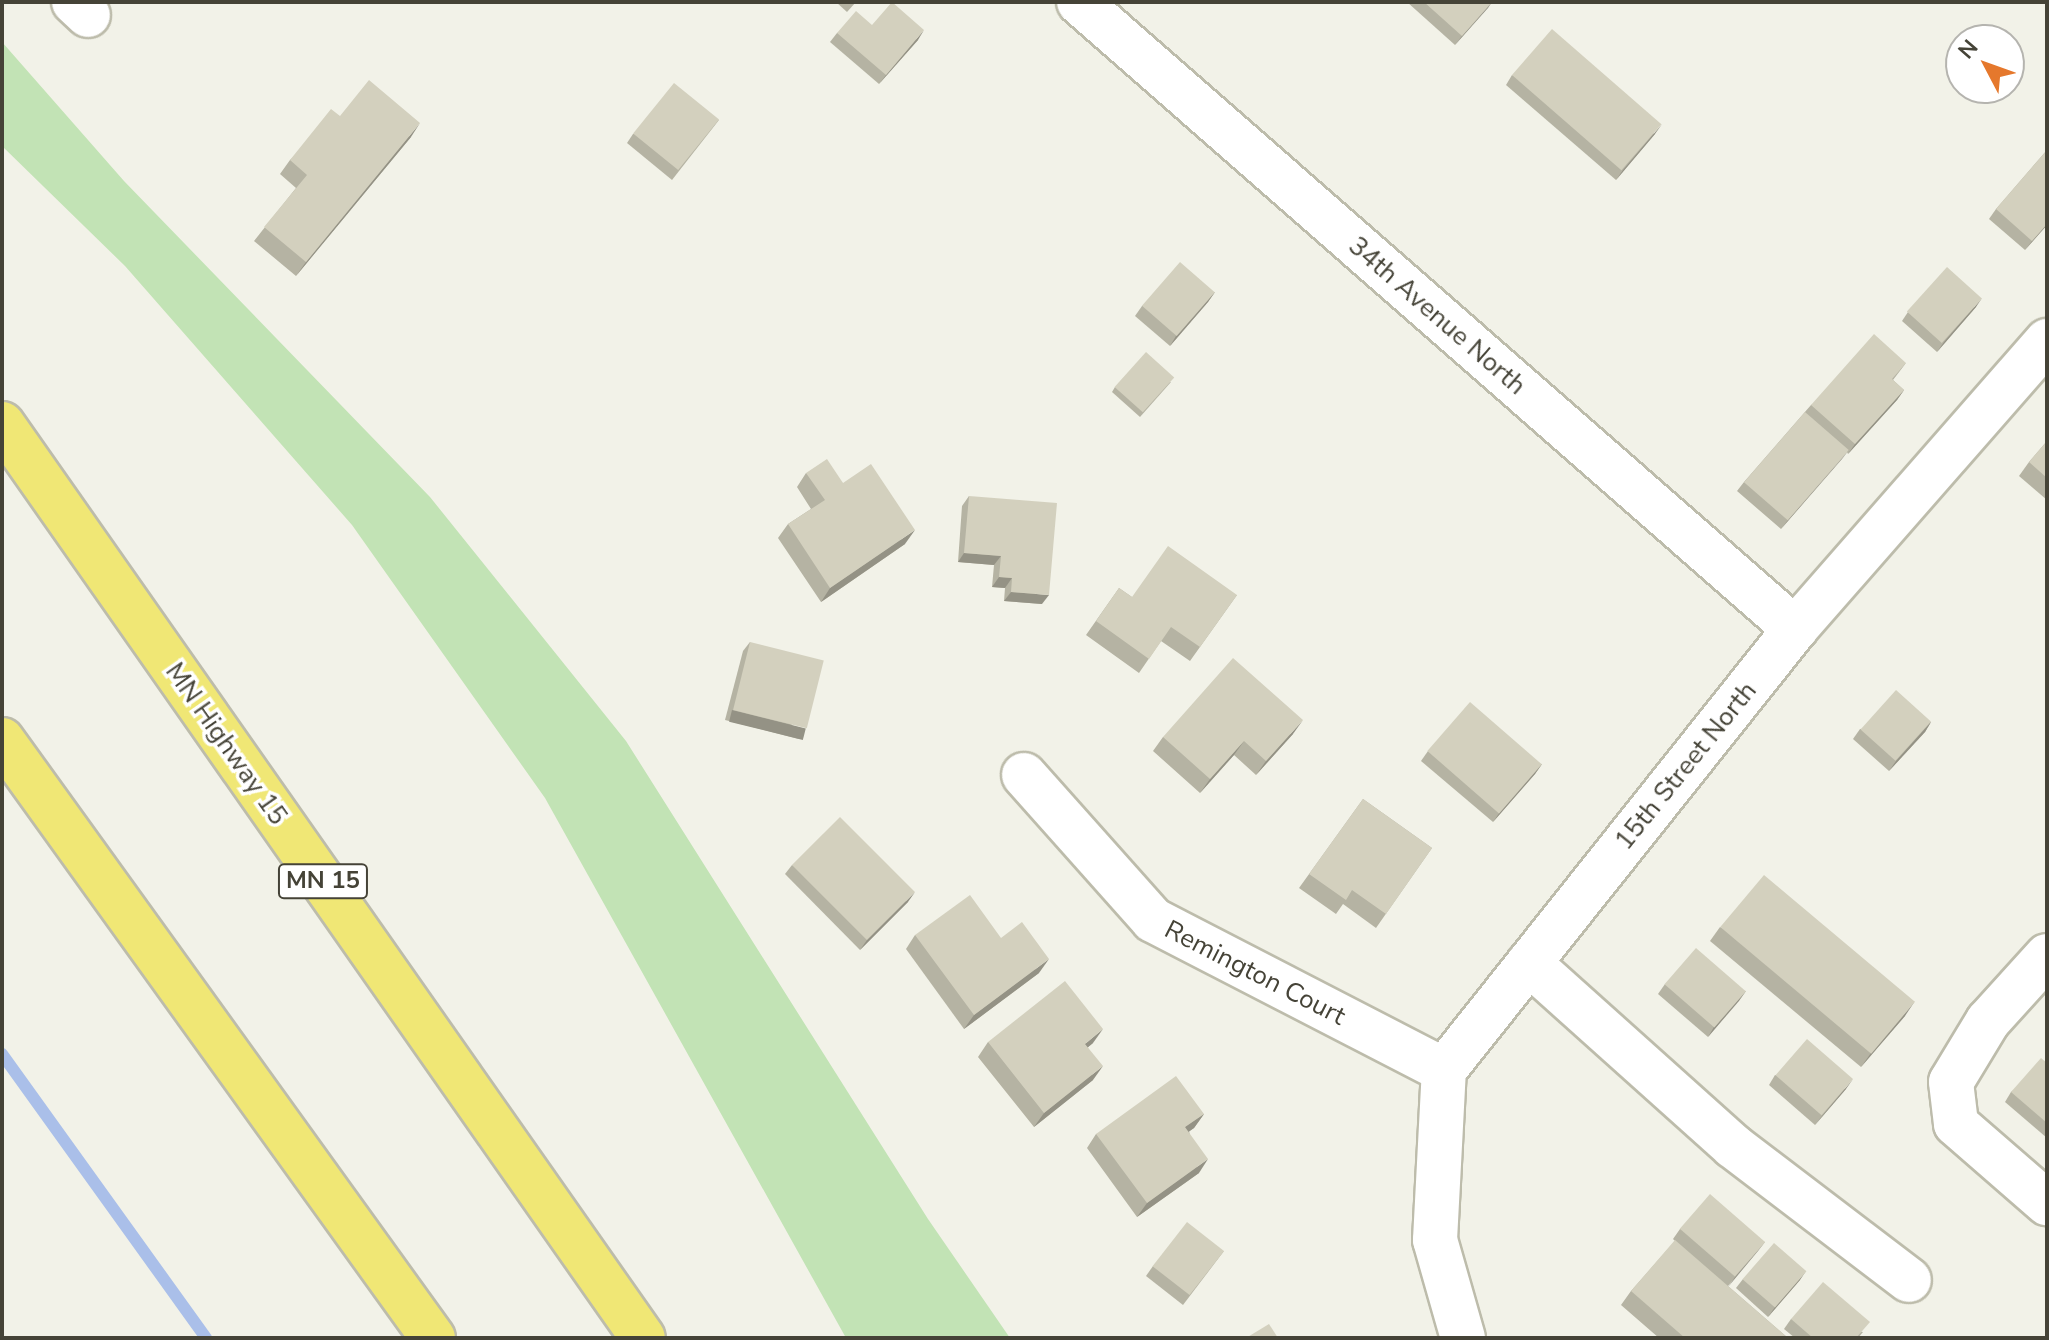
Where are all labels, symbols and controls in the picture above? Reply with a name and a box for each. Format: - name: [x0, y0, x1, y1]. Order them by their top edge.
- north arrow: [1945, 24, 2025, 104]
- text: N: [1952, 34, 1985, 66]
- street label: 34th Avenue North: [1342, 231, 1532, 401]
- street label: MN Highway 15: [159, 657, 293, 831]
- street label: 15th Street North: [1609, 676, 1763, 856]
- road number: MN 15: [277, 861, 369, 901]
- street label: Remington Court: [1159, 914, 1351, 1032]

